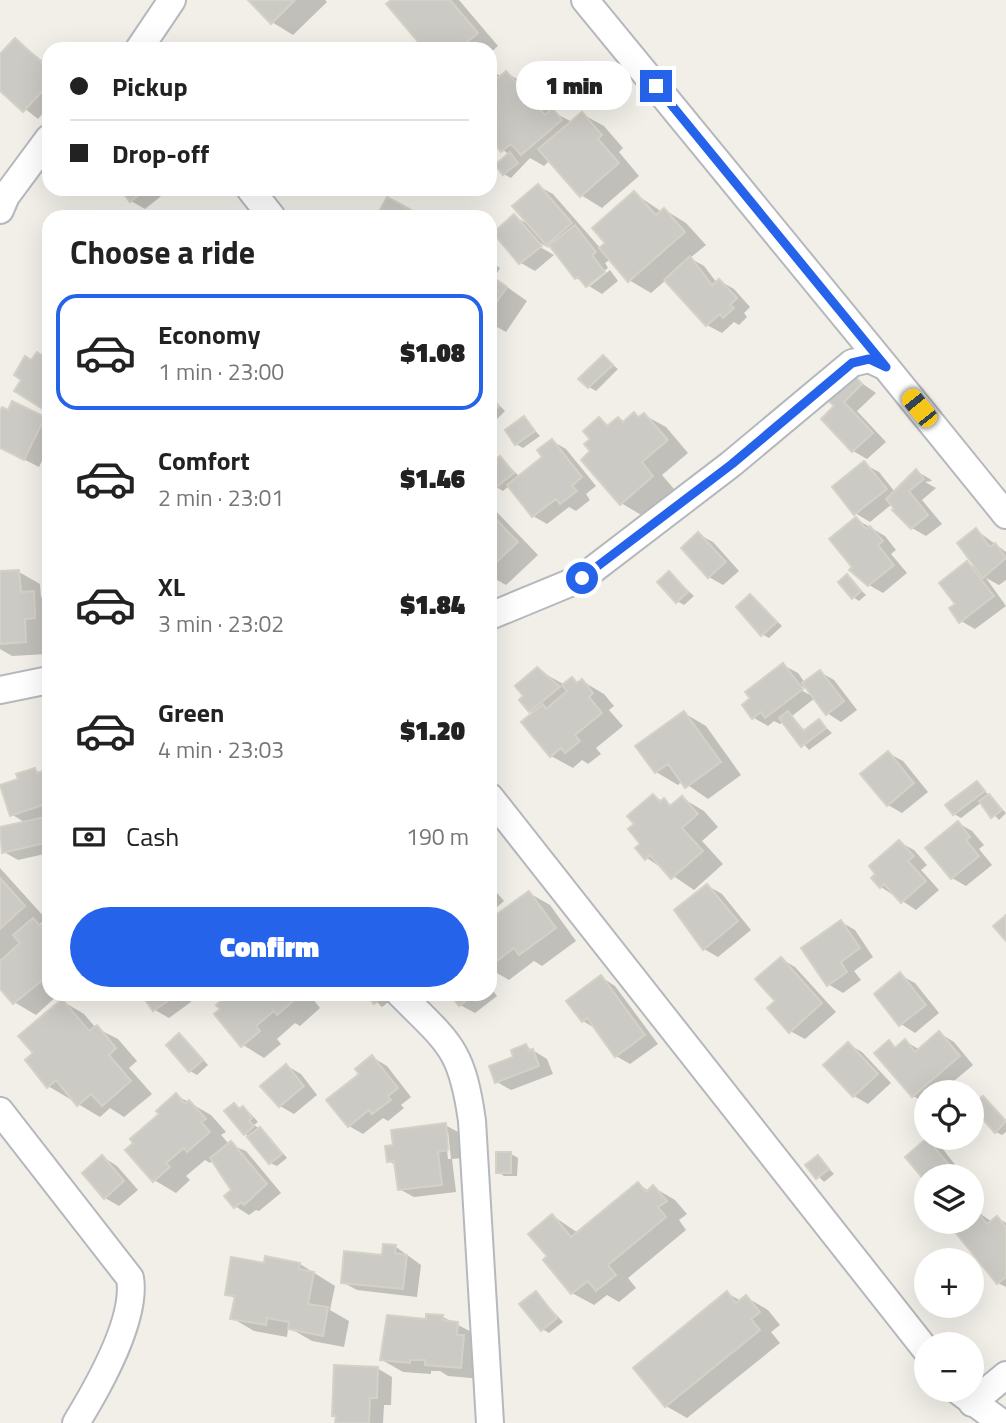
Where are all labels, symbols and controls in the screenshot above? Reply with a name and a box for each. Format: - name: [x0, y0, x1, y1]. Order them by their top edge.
- callout: 1 min: [516, 62, 632, 110]
- text: Pickup: [112, 67, 188, 106]
- text: 1 min: [545, 68, 603, 103]
- route end: [640, 70, 672, 102]
- text: Drop-off: [112, 134, 209, 173]
- text: Choose a ride: [70, 228, 255, 276]
- text: Economy: [158, 315, 260, 354]
- icon: car: [74, 321, 137, 384]
- text: $1.08: [400, 333, 465, 372]
- text: 1 min · 23:00: [158, 354, 284, 389]
- car: [898, 385, 941, 431]
- text: Comfort: [158, 441, 250, 480]
- icon: car: [74, 447, 137, 510]
- text: $1.46: [400, 459, 465, 498]
- text: 2 min · 23:01: [158, 480, 284, 515]
- route start: [566, 562, 598, 594]
- text: XL: [158, 567, 185, 606]
- icon: car: [74, 573, 137, 636]
- text: $1.84: [400, 585, 465, 624]
- text: 3 min · 23:02: [158, 606, 284, 641]
- text: Green: [158, 693, 224, 732]
- icon: car: [74, 699, 137, 762]
- text: $1.20: [400, 711, 465, 750]
- text: 4 min · 23:03: [158, 732, 284, 767]
- text: Cash: [126, 817, 179, 856]
- icon: cash: [70, 818, 108, 856]
- text: 190 m: [406, 819, 469, 854]
- button: Confirm: [70, 907, 469, 987]
- map controls: [914, 1080, 984, 1402]
- button: locate: [914, 1080, 984, 1150]
- button: layers: [914, 1164, 984, 1234]
- button: +: [914, 1248, 984, 1318]
- button: −: [914, 1332, 984, 1402]

